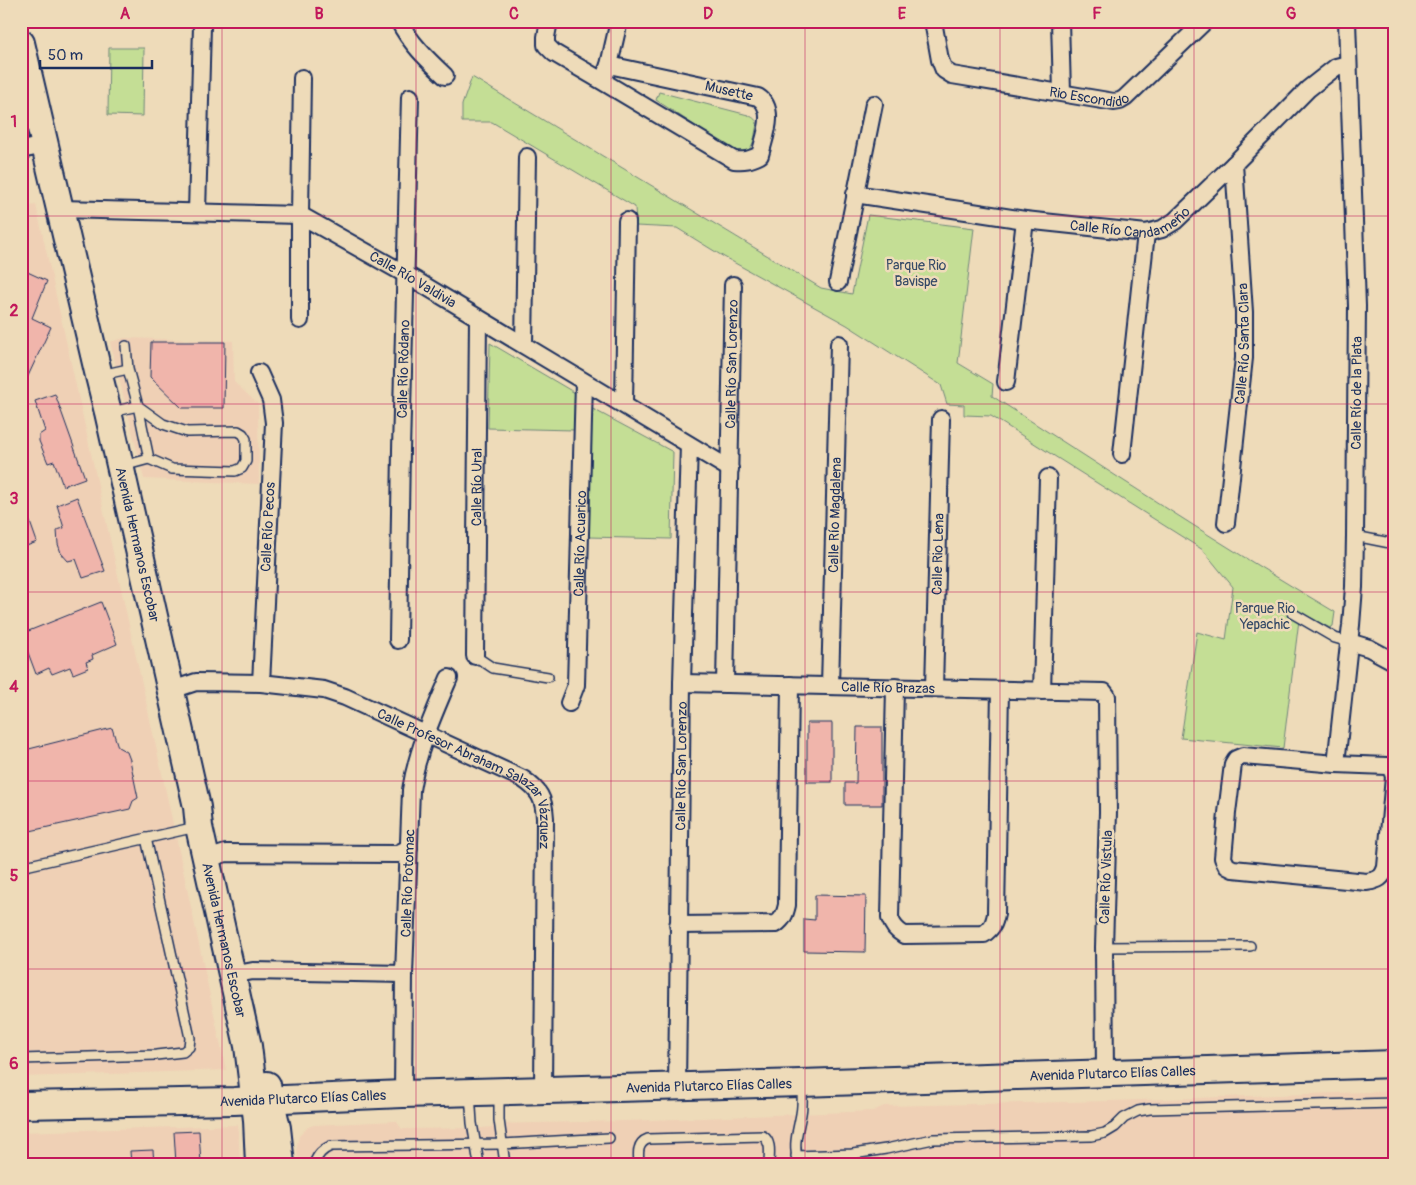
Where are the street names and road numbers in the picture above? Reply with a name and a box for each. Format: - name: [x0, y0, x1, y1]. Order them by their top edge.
- street label: Musette: [703, 77, 755, 105]
- street label: Rio Escondido: [1048, 83, 1133, 111]
- street label: Calle Río Candameño: [1069, 203, 1194, 242]
- street label: Calle Río Valdivia: [367, 247, 460, 311]
- street label: Calle Río Santa Clara: [1230, 283, 1253, 405]
- street label: Calle Río San Lorenzo: [722, 299, 741, 429]
- street label: Calle Río Ródano: [393, 319, 413, 419]
- street label: Calle Río de la Plata: [1347, 336, 1365, 450]
- street label: Calle Río Ural: [468, 448, 485, 526]
- street label: Calle Río Magdalena: [824, 457, 845, 573]
- street label: Avenida Hermanos Escobar: [112, 465, 164, 624]
- street label: Calle Río Pecos: [257, 481, 279, 572]
- street label: Calle Río Acuarico: [570, 490, 590, 597]
- street label: Calle Rio Lena: [928, 513, 947, 595]
- street label: Calle Río Brazas: [841, 678, 936, 697]
- street label: Calle Río San Lorenzo: [672, 701, 690, 831]
- street label: Calle Profesor Abraham Salazar Vázquez: [374, 704, 554, 849]
- street label: Calle Río Potomac: [397, 829, 418, 938]
- street label: Calle Río Vistula: [1096, 830, 1116, 924]
- street label: Avenida Hermanos Escobar: [199, 861, 250, 1019]
- street label: Avenida Plutarco Elías Calles: [1029, 1062, 1197, 1084]
- street label: Avenida Plutarco Elías Calles: [625, 1075, 793, 1096]
- street label: Avenida Plutarco Elías Calles: [220, 1086, 387, 1110]

